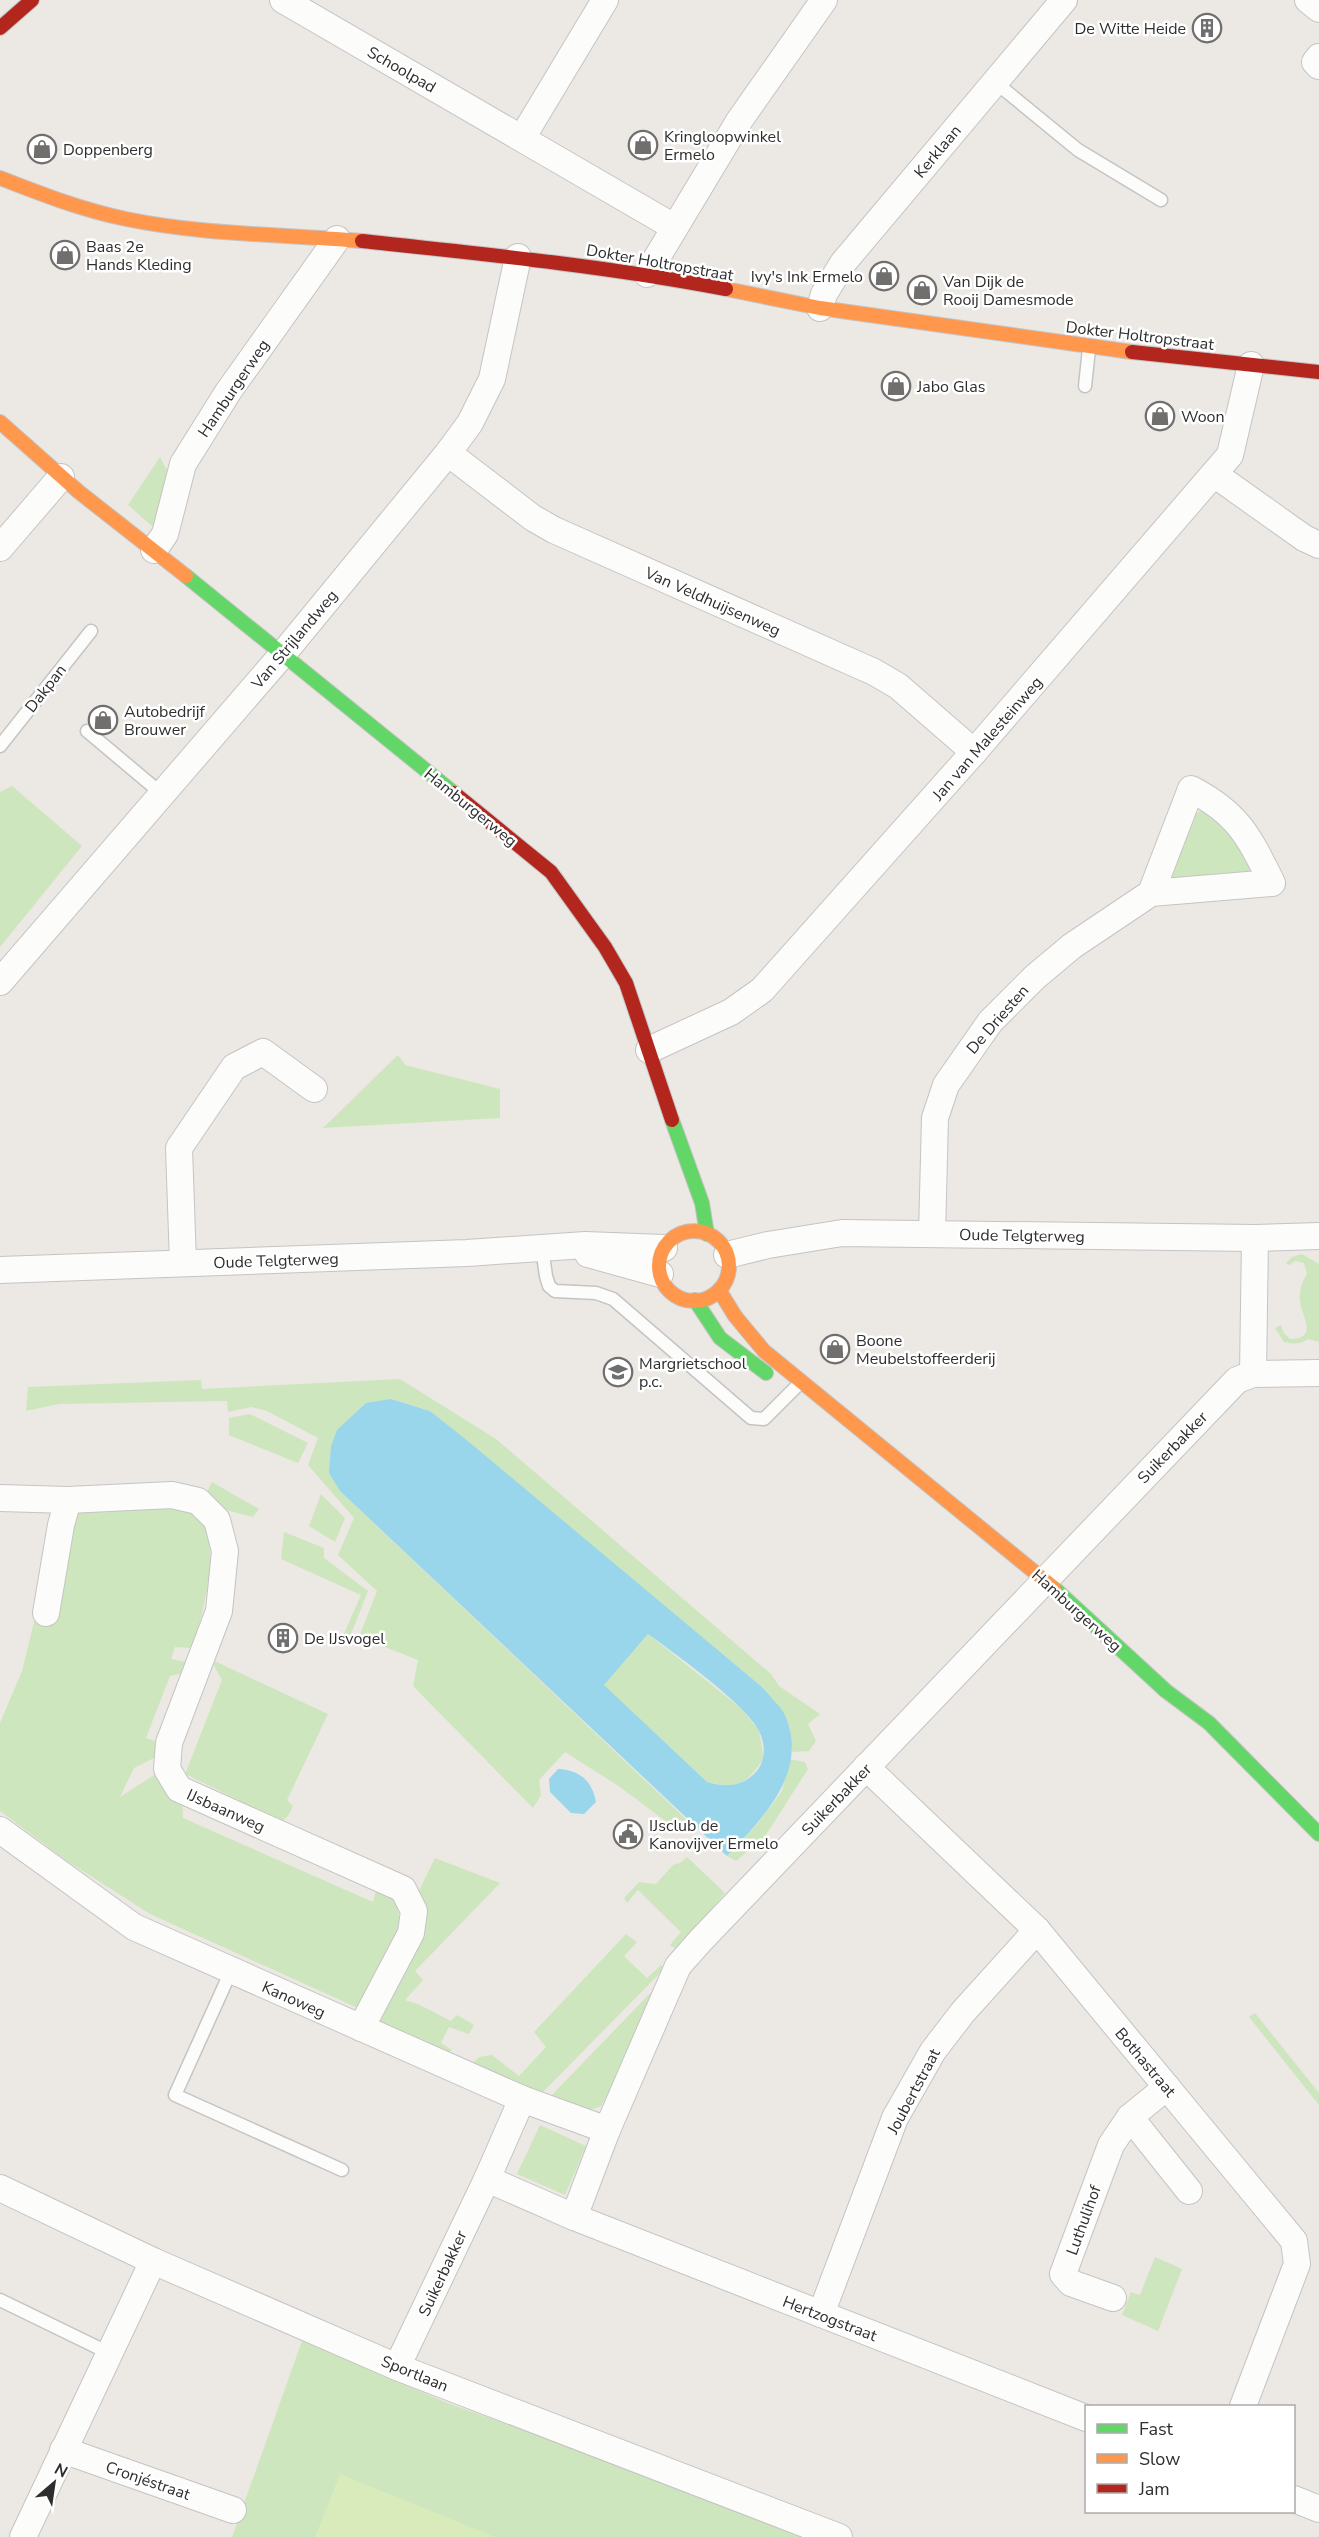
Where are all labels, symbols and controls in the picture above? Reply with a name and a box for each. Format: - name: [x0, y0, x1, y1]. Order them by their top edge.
- building icon: De Witte Heide: [1191, 12, 1223, 44]
- place label: De Witte Heide: [1074, 18, 1186, 40]
- street label: Schoolpad: [363, 41, 440, 98]
- street label: Kerklaan: [909, 121, 966, 183]
- place label: Kringloopwinkel Ermelo: [664, 126, 781, 166]
- shop icon: Kringloopwinkel Ermelo: [627, 129, 659, 161]
- shop icon: Doppenberg: [26, 133, 58, 165]
- place label: Doppenberg: [63, 139, 153, 161]
- place label: Baas 2e Hands Kleding: [86, 236, 192, 276]
- shop icon: Baas 2e Hands Kleding: [49, 239, 81, 271]
- street label: Dokter Holtropstraat: [585, 239, 735, 287]
- shop icon: Ivy's Ink Ermelo: [868, 260, 900, 292]
- place label: Ivy's Ink Ermelo: [751, 266, 863, 288]
- place label: Van Dijk de Rooij Damesmode: [942, 271, 1074, 311]
- shop icon: Van Dijk de Rooij Damesmode: [906, 274, 938, 306]
- street label: Dokter Holtropstraat: [1065, 316, 1216, 356]
- street label: Hamburgerweg: [193, 335, 275, 442]
- shop icon: Jabo Glas: [880, 370, 912, 402]
- place label: Jabo Glas: [916, 376, 986, 398]
- shop icon: Woon: [1144, 400, 1176, 432]
- place label: Woon: [1181, 406, 1225, 428]
- street label: Van Veldhuijsenweg: [640, 562, 784, 642]
- street label: Van Strijlandweg: [246, 585, 343, 695]
- street label: Dakpan: [20, 660, 71, 717]
- street label: Jan van Malesteinweg: [927, 672, 1048, 806]
- place label: Autobedrijf Brouwer: [124, 701, 205, 741]
- shop icon: Autobedrijf Brouwer: [87, 704, 119, 736]
- street label: Hamburgerweg: [419, 763, 521, 852]
- street label: De Driesten: [962, 980, 1034, 1059]
- street label: Oude Telgterweg: [959, 1224, 1085, 1248]
- street label: Oude Telgterweg: [213, 1248, 339, 1274]
- place label: Boone Meubelstoffeerderij: [856, 1330, 996, 1370]
- shop icon: Boone Meubelstoffeerderij: [819, 1333, 851, 1365]
- place label: Margrietschool p.c.: [639, 1353, 747, 1393]
- school or university icon: Margrietschool p.c.: [602, 1356, 634, 1388]
- street label: Suikerbakker: [1133, 1407, 1213, 1489]
- street label: Hamburgerweg: [1027, 1565, 1126, 1657]
- building icon: De IJsvogel: [267, 1622, 299, 1654]
- place label: De IJsvogel: [304, 1628, 385, 1650]
- street label: Suikerbakker: [797, 1759, 877, 1841]
- street label: IJsbaanweg: [183, 1784, 268, 1838]
- place label: IJsclub de Kanovijver Ermelo: [649, 1815, 778, 1855]
- public building icon: IJsclub de Kanovijver Ermelo: [612, 1818, 644, 1850]
- street label: Kanoweg: [258, 1976, 329, 2024]
- street label: Bothastraat: [1110, 2023, 1181, 2102]
- street label: Joubertstraat: [882, 2044, 946, 2139]
- street label: Luthulihof: [1061, 2182, 1107, 2258]
- street label: Suikerbakker: [413, 2227, 473, 2320]
- street label: Hertzogstraat: [779, 2291, 880, 2347]
- street label: Sportlaan: [378, 2351, 451, 2397]
- legend: [1085, 2405, 1295, 2513]
- text: Fast: [1139, 2417, 1174, 2441]
- text: Slow: [1139, 2447, 1180, 2471]
- north arrow: [24, 2453, 84, 2513]
- street label: Cronjéstraat: [102, 2456, 193, 2506]
- text: N: [50, 2458, 71, 2483]
- text: Jam: [1138, 2477, 1170, 2501]

